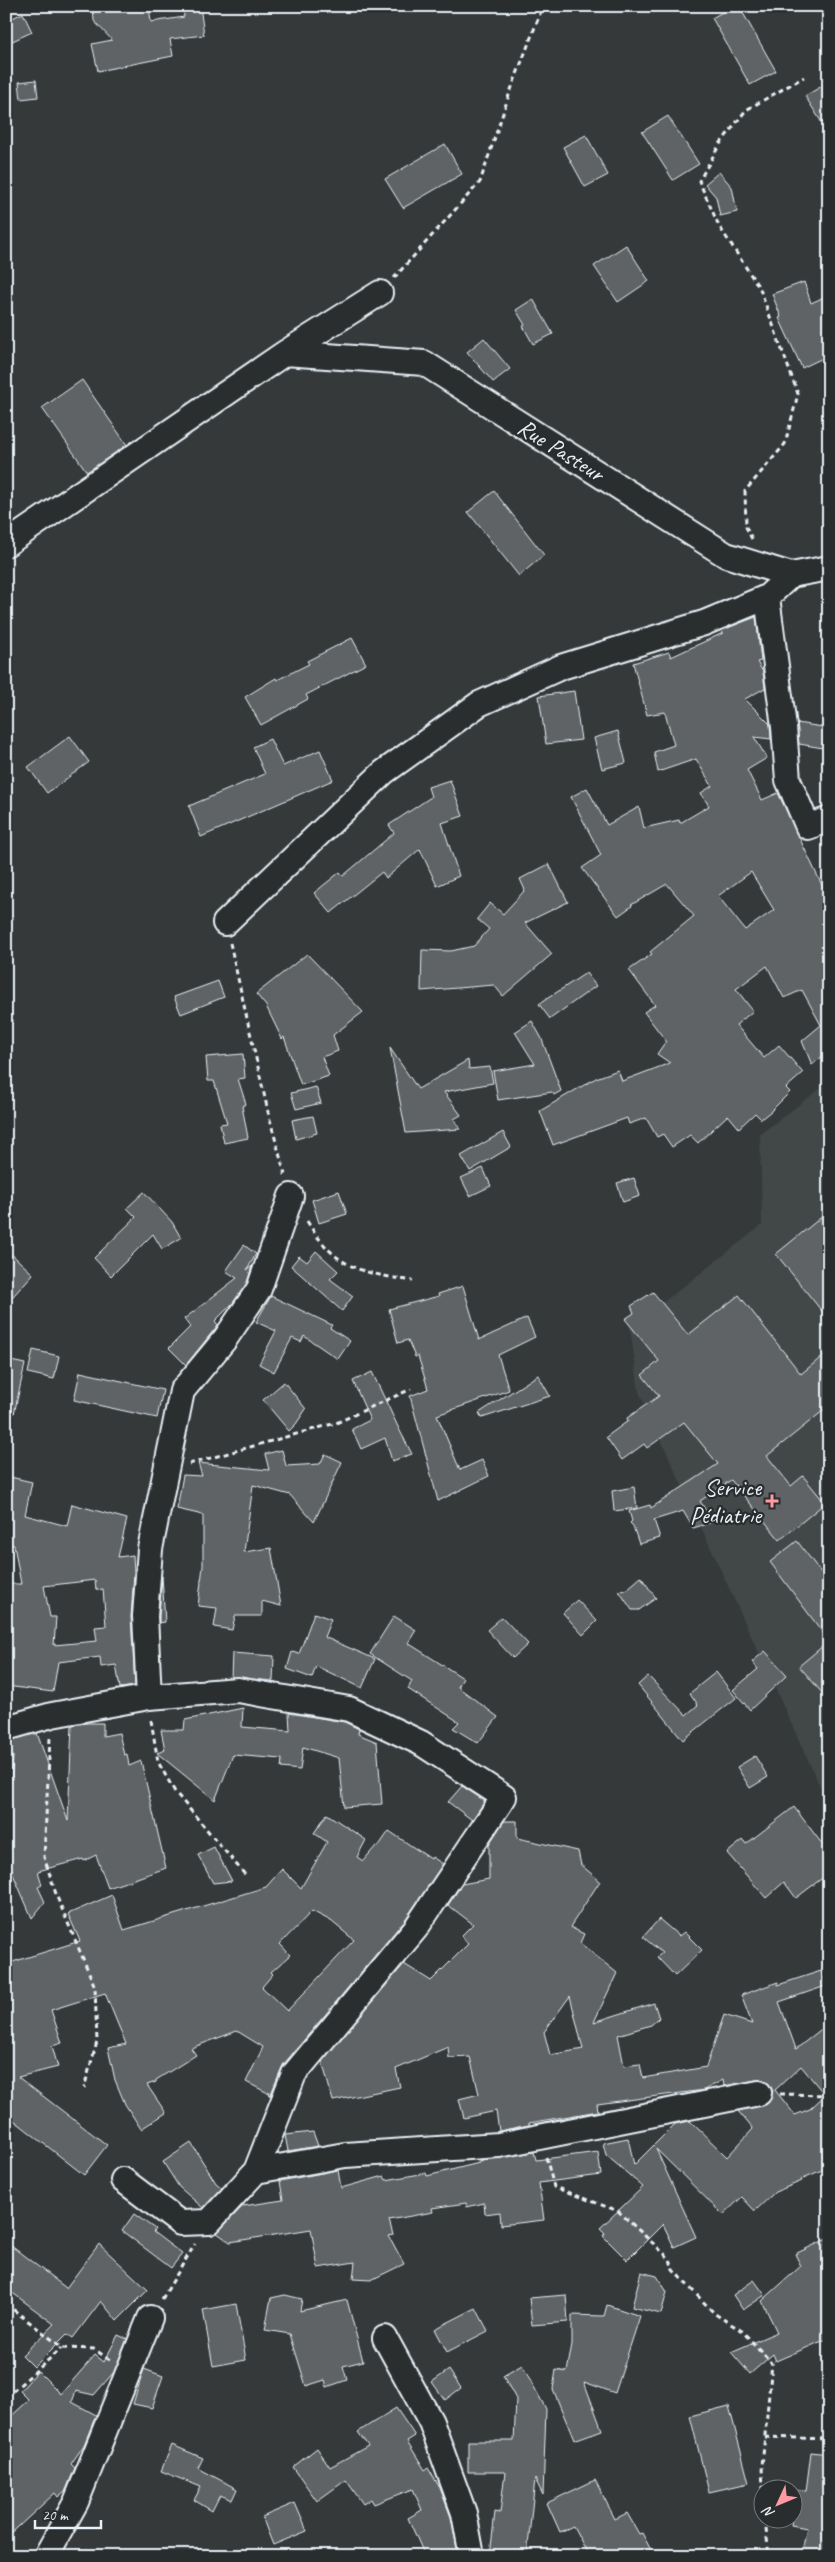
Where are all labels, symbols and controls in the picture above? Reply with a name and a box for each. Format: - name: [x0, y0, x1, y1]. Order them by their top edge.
- street label: Rue Pasteur: [512, 412, 612, 489]
- place label: Service Pédiatrie: [690, 1472, 763, 1530]
- marker: Service Pédiatrie: [765, 1494, 779, 1508]
- north arrow: [752, 2480, 802, 2530]
- scale bar: [35, 2497, 101, 2529]
- text: N: [758, 2502, 778, 2522]
- text: 20 m: [42, 2506, 69, 2525]

